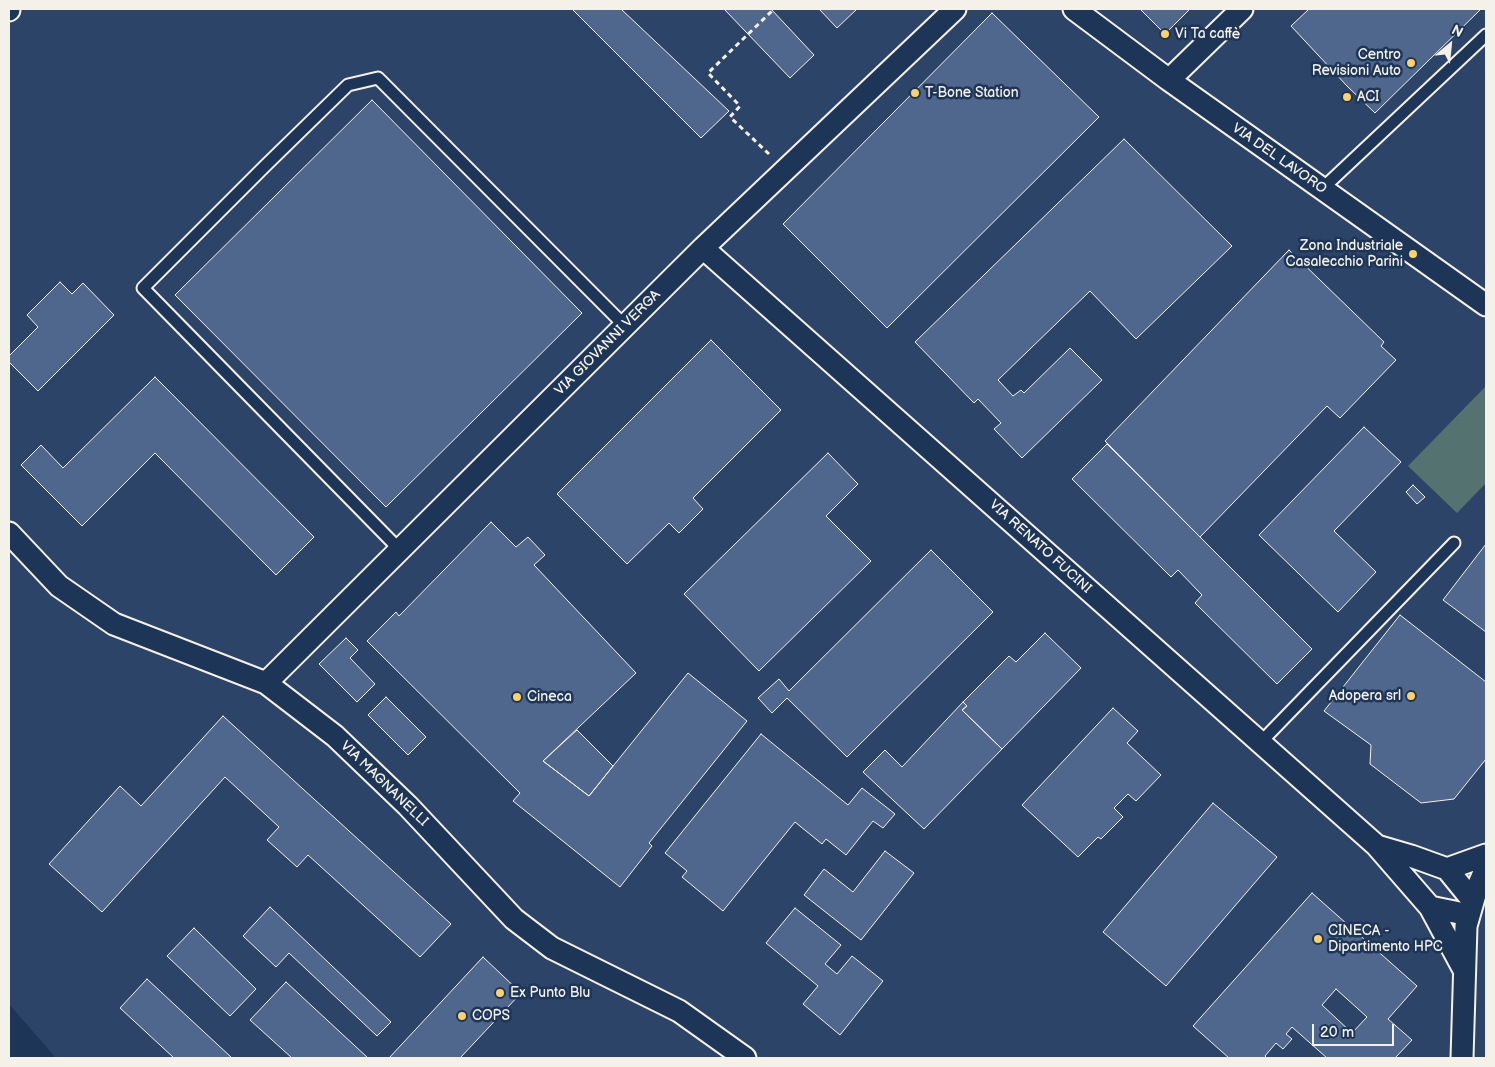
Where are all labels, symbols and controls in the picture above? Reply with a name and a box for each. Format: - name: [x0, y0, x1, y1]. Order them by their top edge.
- north arrow: [1425, 20, 1475, 70]
- text: N: [1449, 21, 1466, 41]
- place label: Vi Ta caffè: [1175, 26, 1240, 42]
- marker: Vi Ta caffè: [1159, 28, 1171, 40]
- place label: Centro Revisioni Auto: [1312, 47, 1401, 80]
- marker: Centro Revisioni Auto: [1405, 57, 1417, 69]
- place label: T-Bone Station: [925, 85, 1019, 101]
- marker: T-Bone Station: [909, 87, 921, 99]
- place label: ACI: [1357, 89, 1379, 105]
- marker: ACI: [1341, 91, 1353, 103]
- street label: VIA DEL LAVORO: [1229, 120, 1329, 198]
- place label: Zona Industriale Casalecchio Parini: [1286, 238, 1403, 270]
- marker: Zona Industriale Casalecchio Parini: [1407, 248, 1419, 260]
- street label: VIA GIOVANNI VERGA: [552, 287, 664, 399]
- street label: VIA RENATO FUCINI: [985, 497, 1095, 597]
- place label: Adopera srl: [1329, 688, 1401, 704]
- place label: Cineca: [527, 689, 572, 705]
- marker: Adopera srl: [1405, 690, 1417, 702]
- marker: Cineca: [511, 691, 523, 703]
- street label: VIA MAGNANELLI: [337, 738, 431, 830]
- place label: CINECA - Dipartimento HPC: [1328, 923, 1443, 956]
- marker: CINECA - Dipartimento HPC: [1312, 933, 1324, 945]
- place label: Ex Punto Blu: [510, 985, 590, 1001]
- marker: Ex Punto Blu: [494, 987, 506, 999]
- place label: COPS: [472, 1008, 510, 1024]
- marker: COPS: [456, 1010, 468, 1022]
- scale bar: [1315, 1014, 1398, 1046]
- text: 20 m: [1320, 1023, 1354, 1042]

